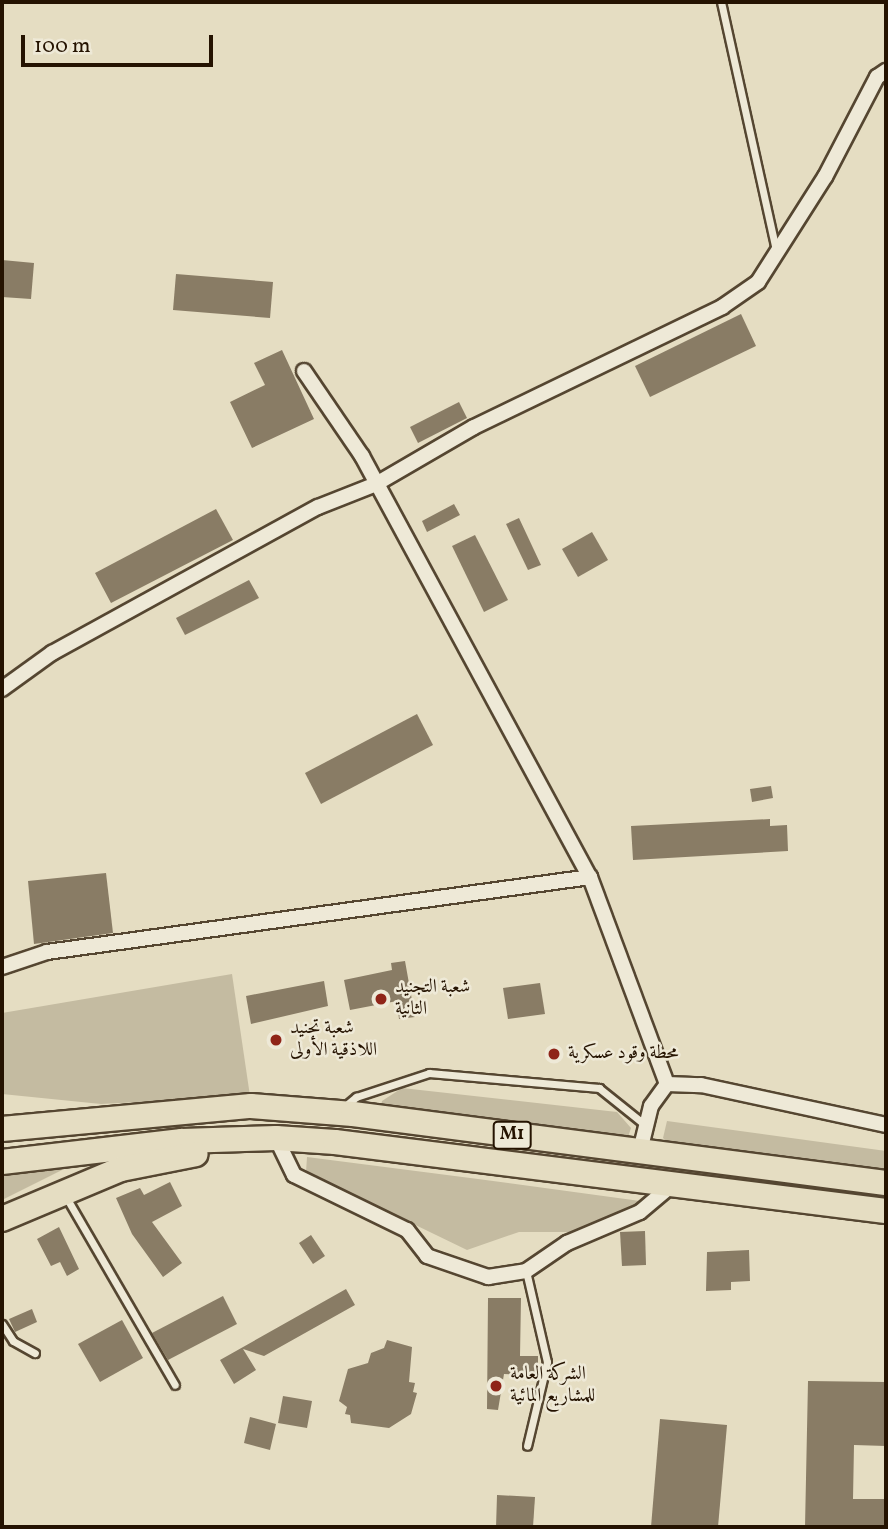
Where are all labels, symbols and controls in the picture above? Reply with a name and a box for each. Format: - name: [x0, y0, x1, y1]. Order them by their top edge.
- scale bar: [24, 21, 217, 65]
- text: 100 m: [34, 32, 91, 61]
- place label: شعبة التجنيد الثانية: [395, 977, 470, 1021]
- marker: شعبة التجنيد الثانية: [373, 991, 389, 1007]
- place label: شعبة تجنيد اللاذقية الأولى: [290, 1018, 377, 1062]
- marker: شعبة تجنيد اللاذقية الأولى: [268, 1032, 284, 1048]
- place label: محطة وقود عسكرية: [568, 1043, 679, 1065]
- marker: محطة وقود عسكرية: [546, 1046, 562, 1062]
- road number: M1: [491, 1120, 533, 1150]
- place label: الشركة العامة للمشاريع المائية: [510, 1364, 595, 1408]
- marker: الشركة العامة للمشاريع المائية: [488, 1378, 504, 1394]

